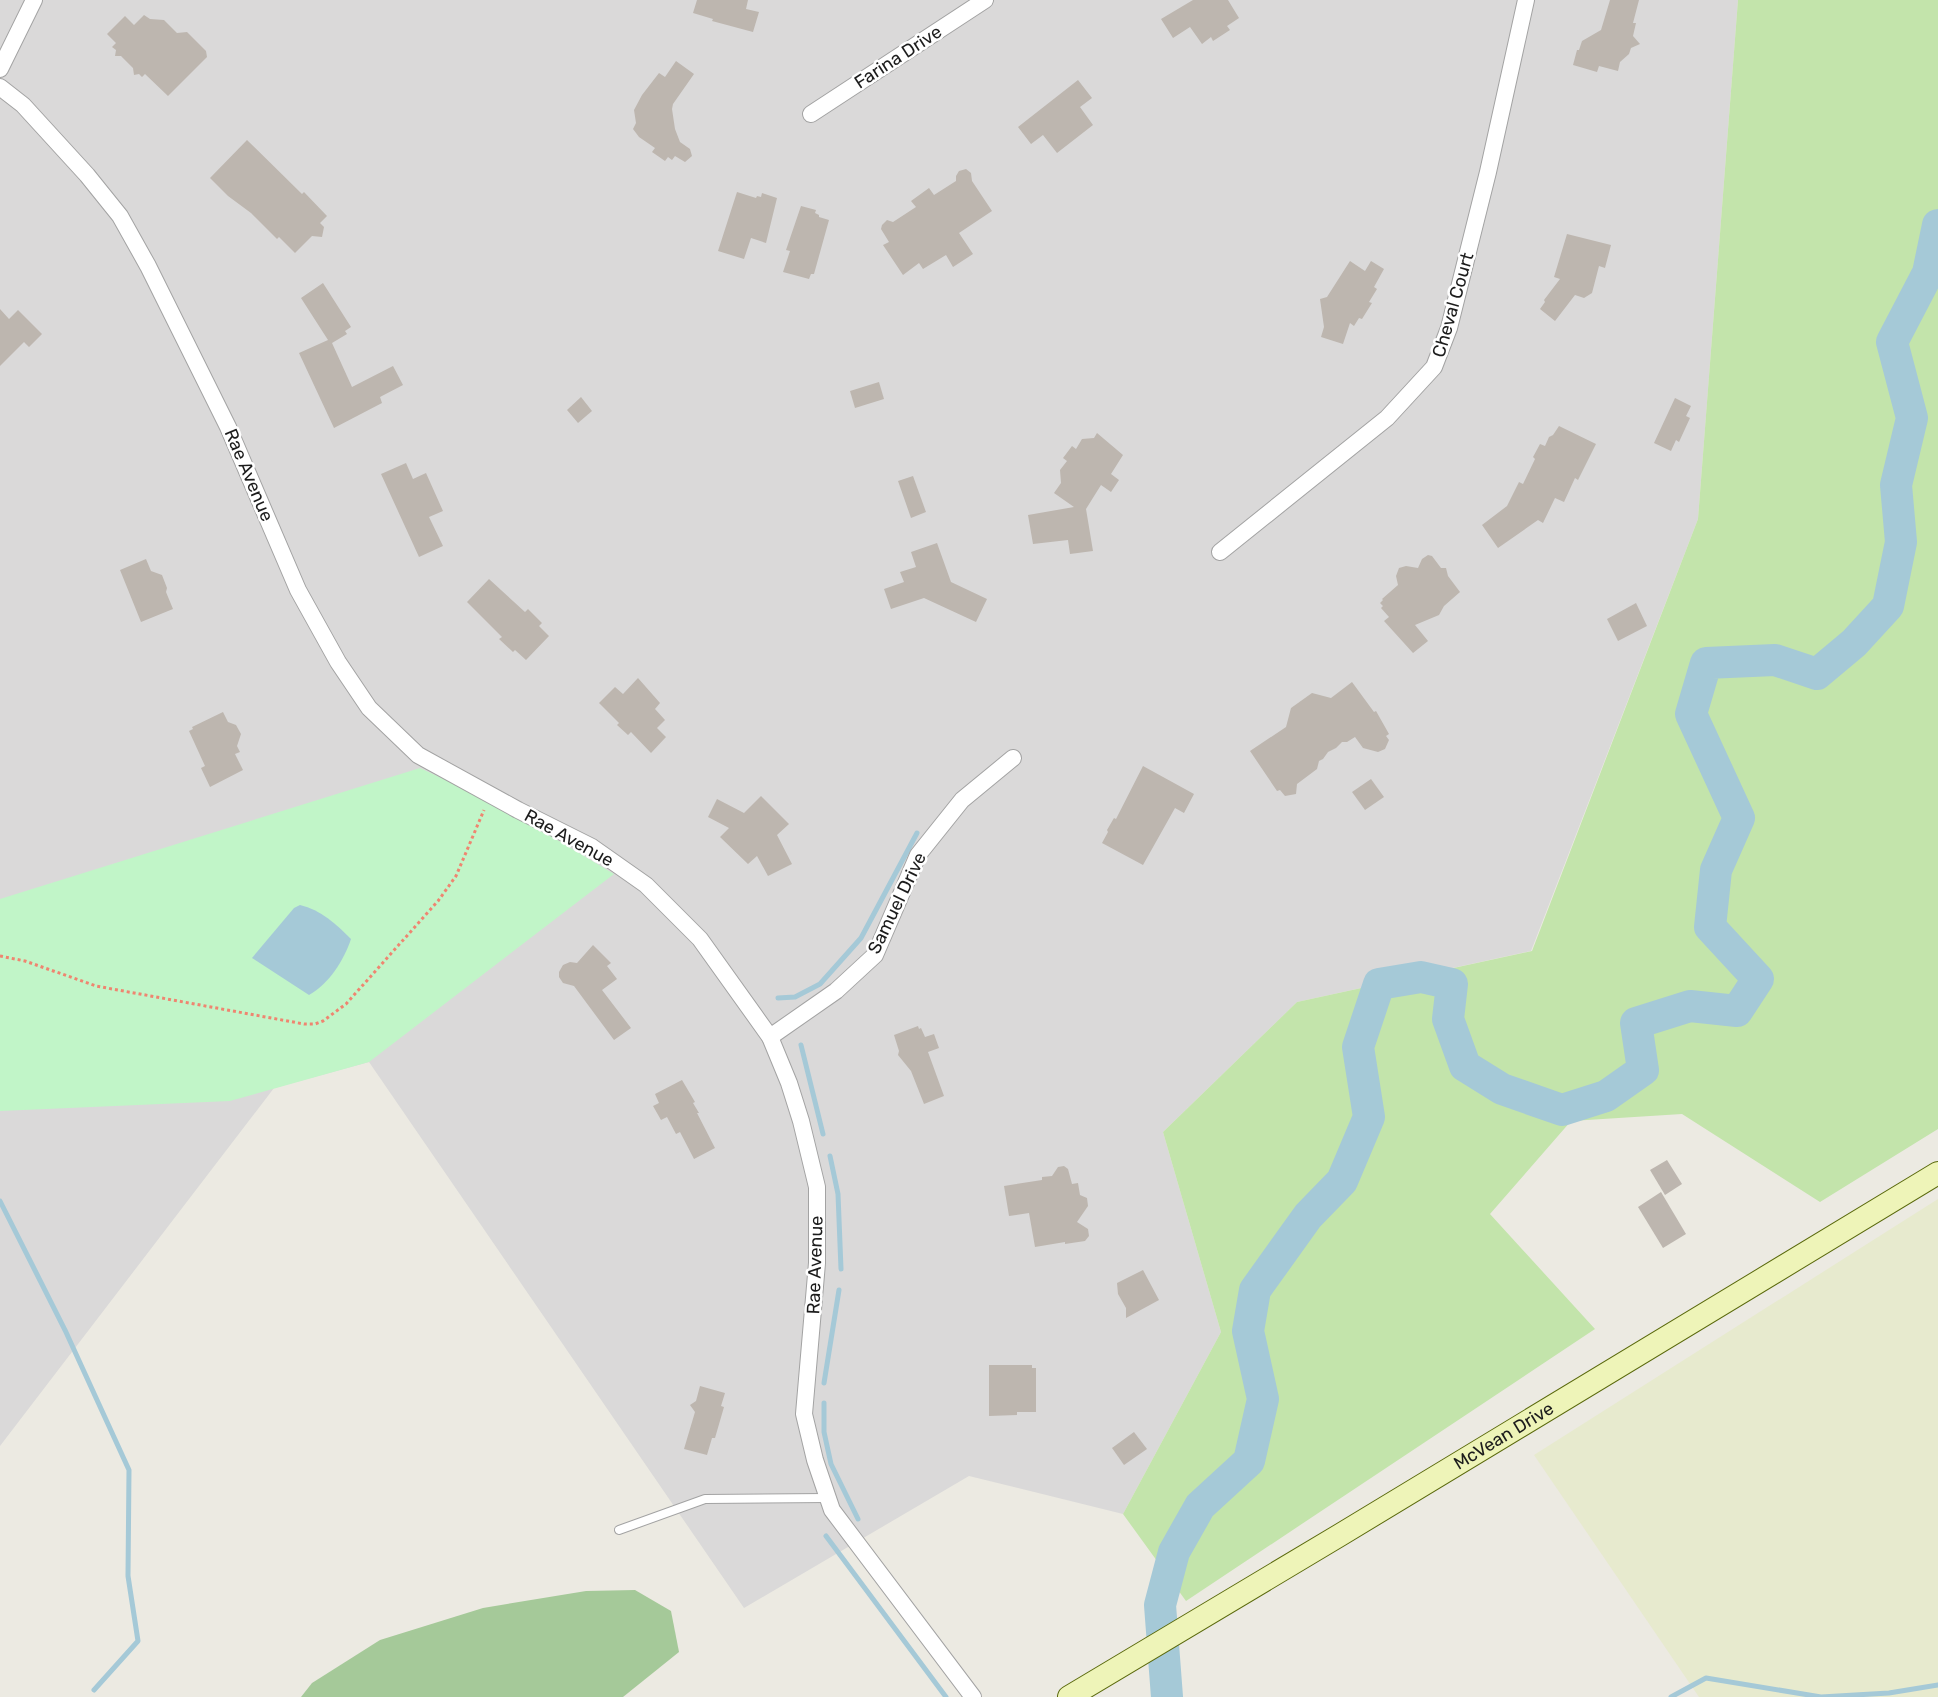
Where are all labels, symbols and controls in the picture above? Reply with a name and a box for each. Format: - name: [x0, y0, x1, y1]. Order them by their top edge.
- street label: Farina Drive: [850, 21, 946, 93]
- street label: Cheval Court: [1428, 250, 1478, 360]
- street label: Rae Avenue: [220, 425, 278, 525]
- street label: Rae Avenue: [520, 804, 618, 872]
- street label: Samuel Drive: [863, 849, 931, 957]
- street label: Rae Avenue: [802, 1215, 828, 1315]
- street label: McVean Drive: [1450, 1397, 1558, 1475]

